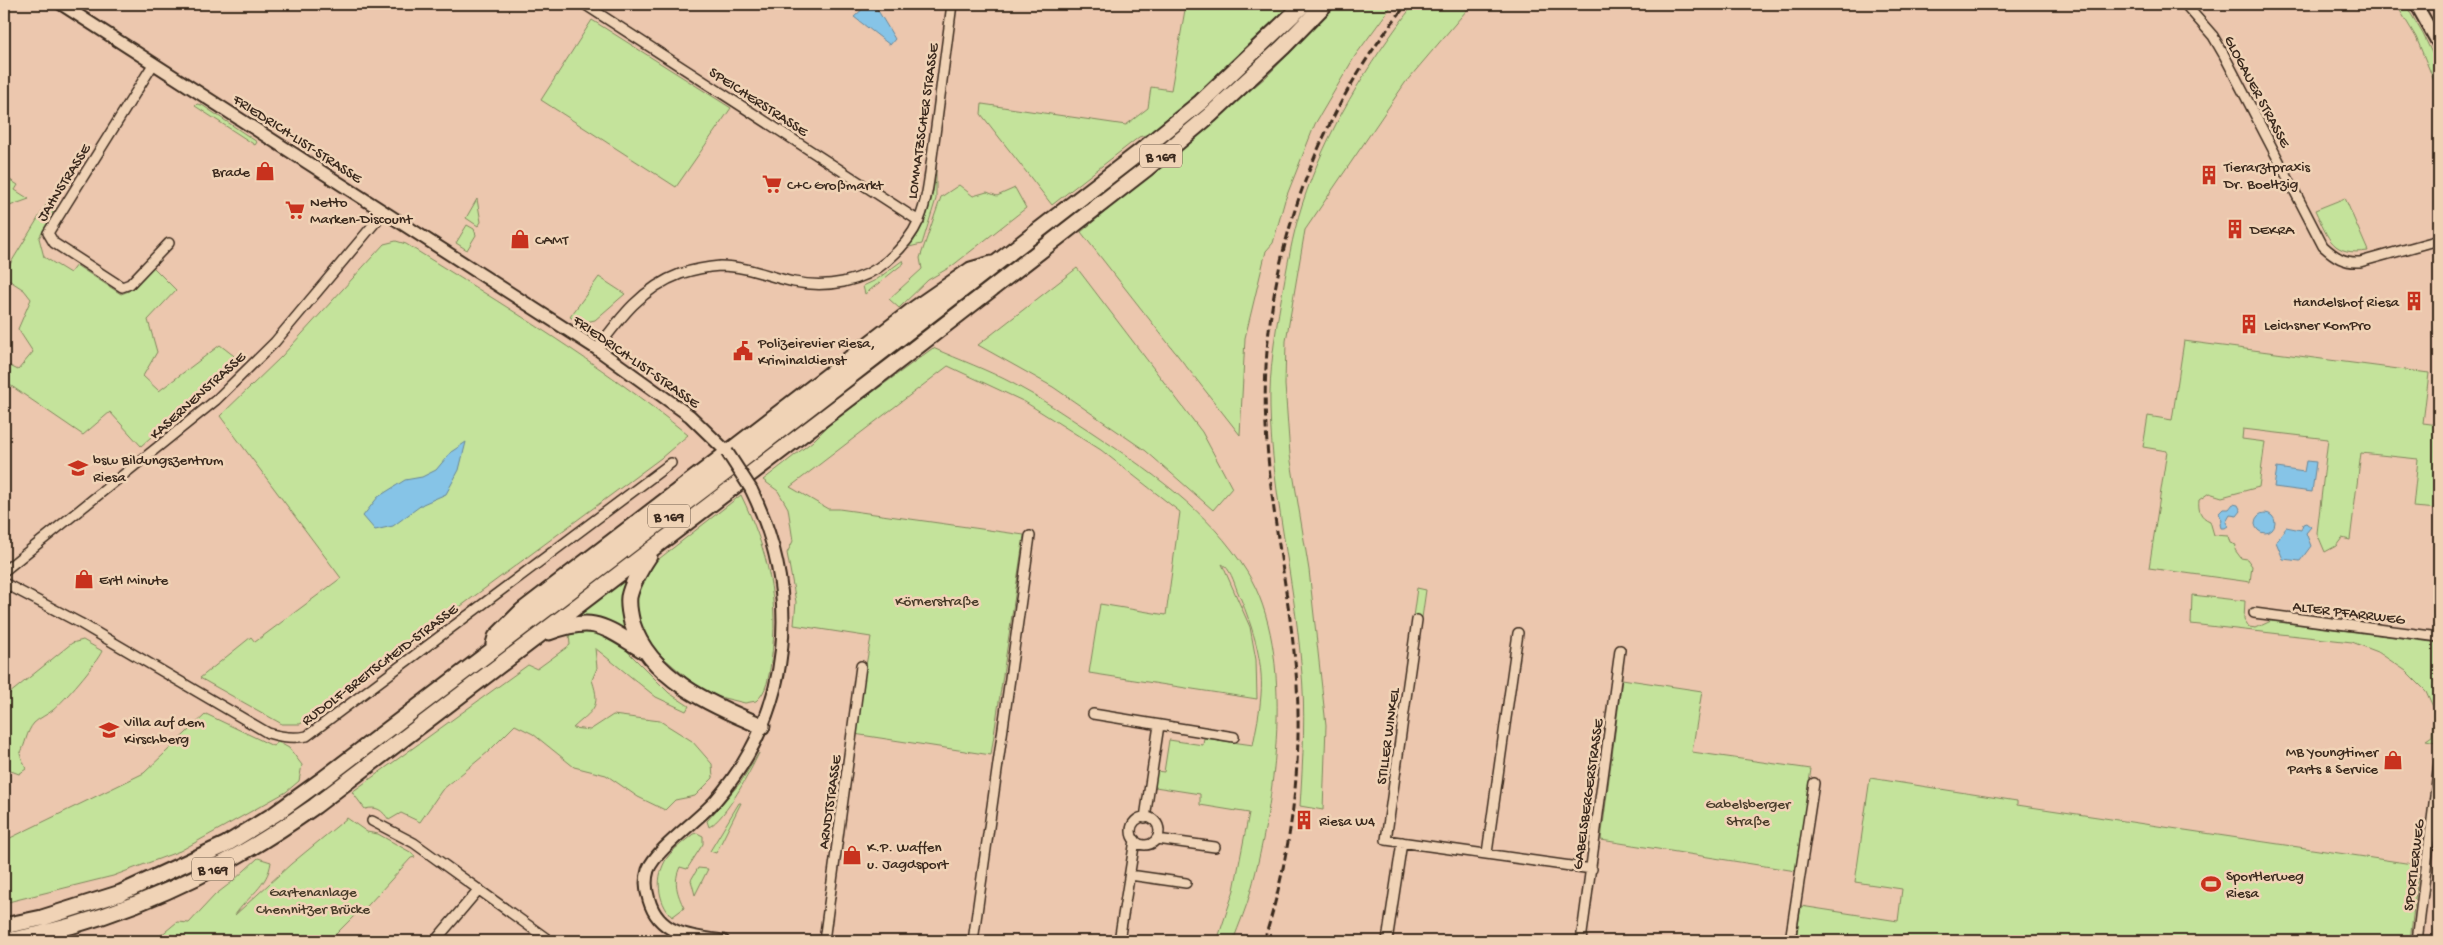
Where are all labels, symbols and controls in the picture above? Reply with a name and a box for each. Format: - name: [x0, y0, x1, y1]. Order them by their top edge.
- street label: GLOGAUER STRASSE: [2219, 33, 2294, 152]
- street label: LOMMATZSCHER STRASSE: [904, 42, 944, 200]
- street label: SPEICHERSTRASSE: [705, 64, 811, 142]
- street label: FRIEDRICH-LIST-STRASSE: [228, 91, 365, 189]
- street label: JAHNSTRASSE: [34, 140, 96, 225]
- road number: B 169: [1140, 144, 1182, 168]
- place label: Tierarztpraxis Dr. Boeltzig: [2223, 159, 2311, 194]
- shop icon: Brade: [254, 160, 276, 182]
- place label: Brade: [211, 164, 250, 182]
- building icon: Tierarztpraxis Dr. Boeltzig: [2198, 164, 2220, 186]
- supermarket icon: C+C Großmarkt: [761, 173, 783, 195]
- place label: C+C Großmarkt: [787, 177, 885, 195]
- place label: Netto Marken-Discount: [310, 194, 414, 229]
- supermarket icon: Netto Marken-Discount: [284, 199, 306, 221]
- building icon: DEKRA: [2224, 218, 2246, 240]
- place label: DEKRA: [2249, 222, 2295, 240]
- shop icon: CAMT: [509, 228, 531, 250]
- place label: CAMT: [535, 232, 569, 250]
- building icon: Handelshof Riesa: [2403, 290, 2425, 312]
- place label: Handelshof Riesa: [2293, 294, 2400, 312]
- street label: FRIEDRICH-LIST-STRASSE: [568, 312, 703, 414]
- building icon: Leichsner KomPro: [2238, 313, 2260, 335]
- place label: Leichsner KomPro: [2264, 317, 2371, 335]
- place label: Polizeirevier Riesa, Kriminaldienst: [757, 335, 875, 370]
- public building icon: Polizeirevier Riesa, Kriminaldienst: [732, 340, 754, 362]
- street label: KASERNENSTRASSE: [147, 348, 251, 444]
- place label: bsw Bildungszentrum Riesa: [93, 452, 224, 487]
- school or university icon: bsw Bildungszentrum Riesa: [67, 457, 89, 479]
- road number: B 169: [648, 504, 690, 528]
- shop icon: Ertl Minute: [73, 568, 95, 590]
- place label: Ertl Minute: [99, 572, 169, 590]
- park label: Körnerstraße: [895, 593, 979, 611]
- street label: ALTER PFARRWEG: [2292, 598, 2406, 630]
- street label: RUDOLF-BREITSCHEID-STRASSE: [298, 600, 463, 730]
- street label: STILLER WINKEL: [1373, 686, 1405, 786]
- place label: Villa auf dem Kirschberg: [123, 714, 205, 749]
- street label: GABELSBERGERSTRASSE: [1569, 717, 1609, 871]
- school or university icon: Villa auf dem Kirschberg: [98, 719, 120, 741]
- place label: MB Youngtimer Parts & Service: [2286, 744, 2380, 779]
- shop icon: MB Youngtimer Parts & Service: [2382, 749, 2404, 771]
- street label: ARNDTSTRASSE: [815, 753, 847, 850]
- park label: Gabelsberger Straße: [1706, 796, 1792, 831]
- building icon: Riesa W4: [1293, 809, 1315, 831]
- place label: Riesa W4: [1319, 813, 1375, 831]
- street label: SPORTLERWEG: [2400, 818, 2430, 912]
- place label: K.P. Waffen u. Jagdsport: [867, 839, 950, 874]
- shop icon: K.P. Waffen u. Jagdsport: [841, 844, 863, 866]
- road number: B 169: [192, 858, 234, 881]
- place label: Sportlerweg Riesa: [2226, 868, 2304, 903]
- sports icon: Sportlerweg Riesa: [2200, 873, 2222, 895]
- park label: Gartenanlage Chemnitzer Brücke: [256, 884, 370, 919]

